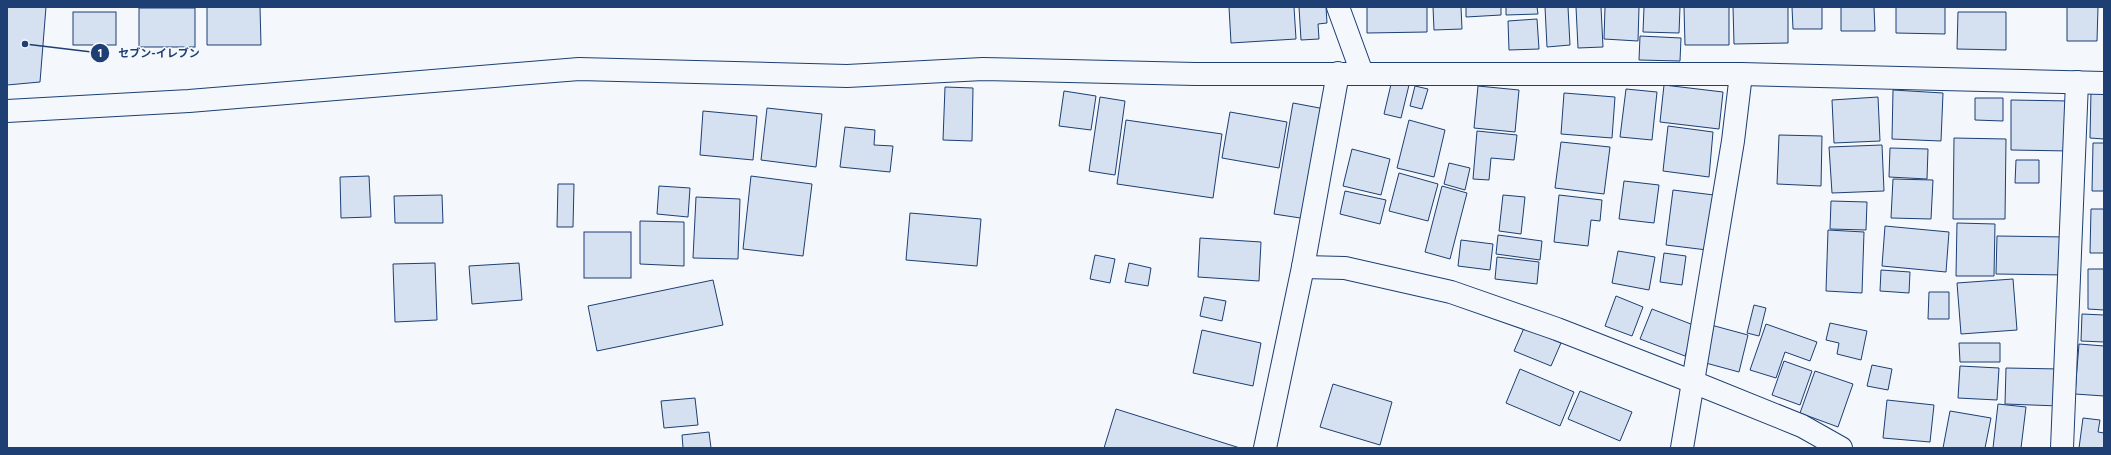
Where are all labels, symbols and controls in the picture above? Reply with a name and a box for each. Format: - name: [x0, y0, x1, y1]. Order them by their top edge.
- callout: セブン-イレブン: [90, 41, 207, 64]
- text: 1: [97, 46, 103, 60]
- text: セブン-イレブン: [118, 47, 200, 60]

